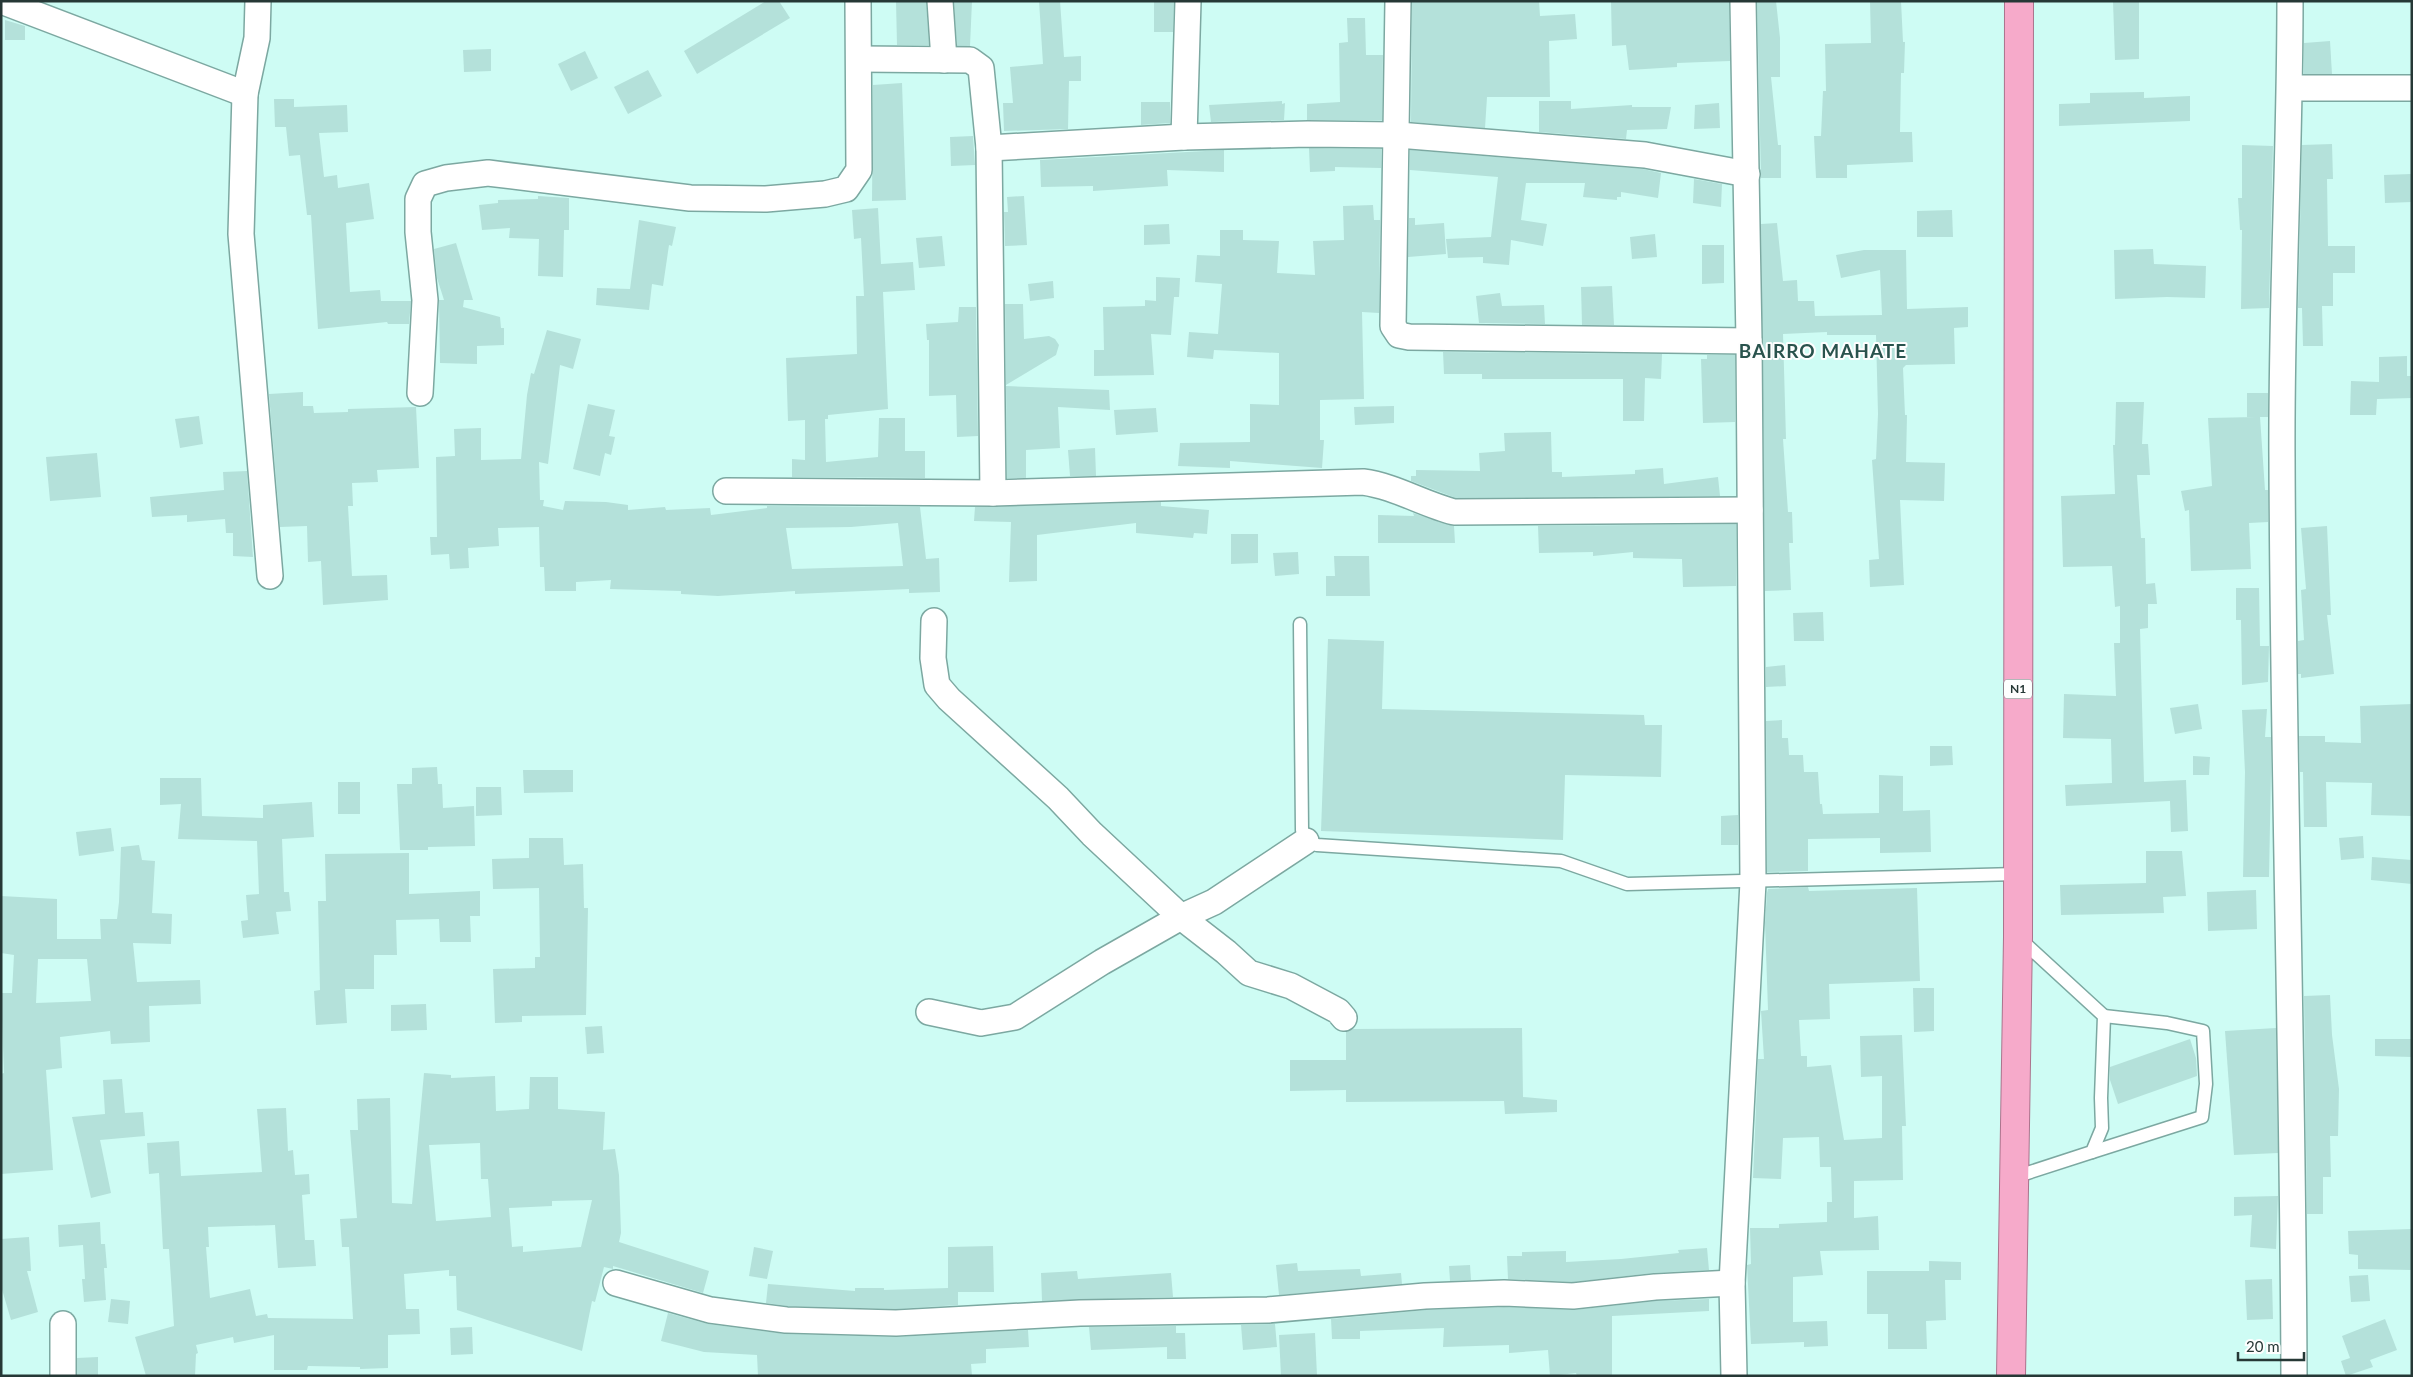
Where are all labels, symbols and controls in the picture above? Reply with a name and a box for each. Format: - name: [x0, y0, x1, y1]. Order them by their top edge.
- district label: BAIRRO MAHATE: [1739, 339, 1907, 362]
- road number: N1: [2004, 680, 2032, 699]
- scale bar: [2238, 1330, 2304, 1362]
- text: 20 m: [2246, 1337, 2280, 1355]

